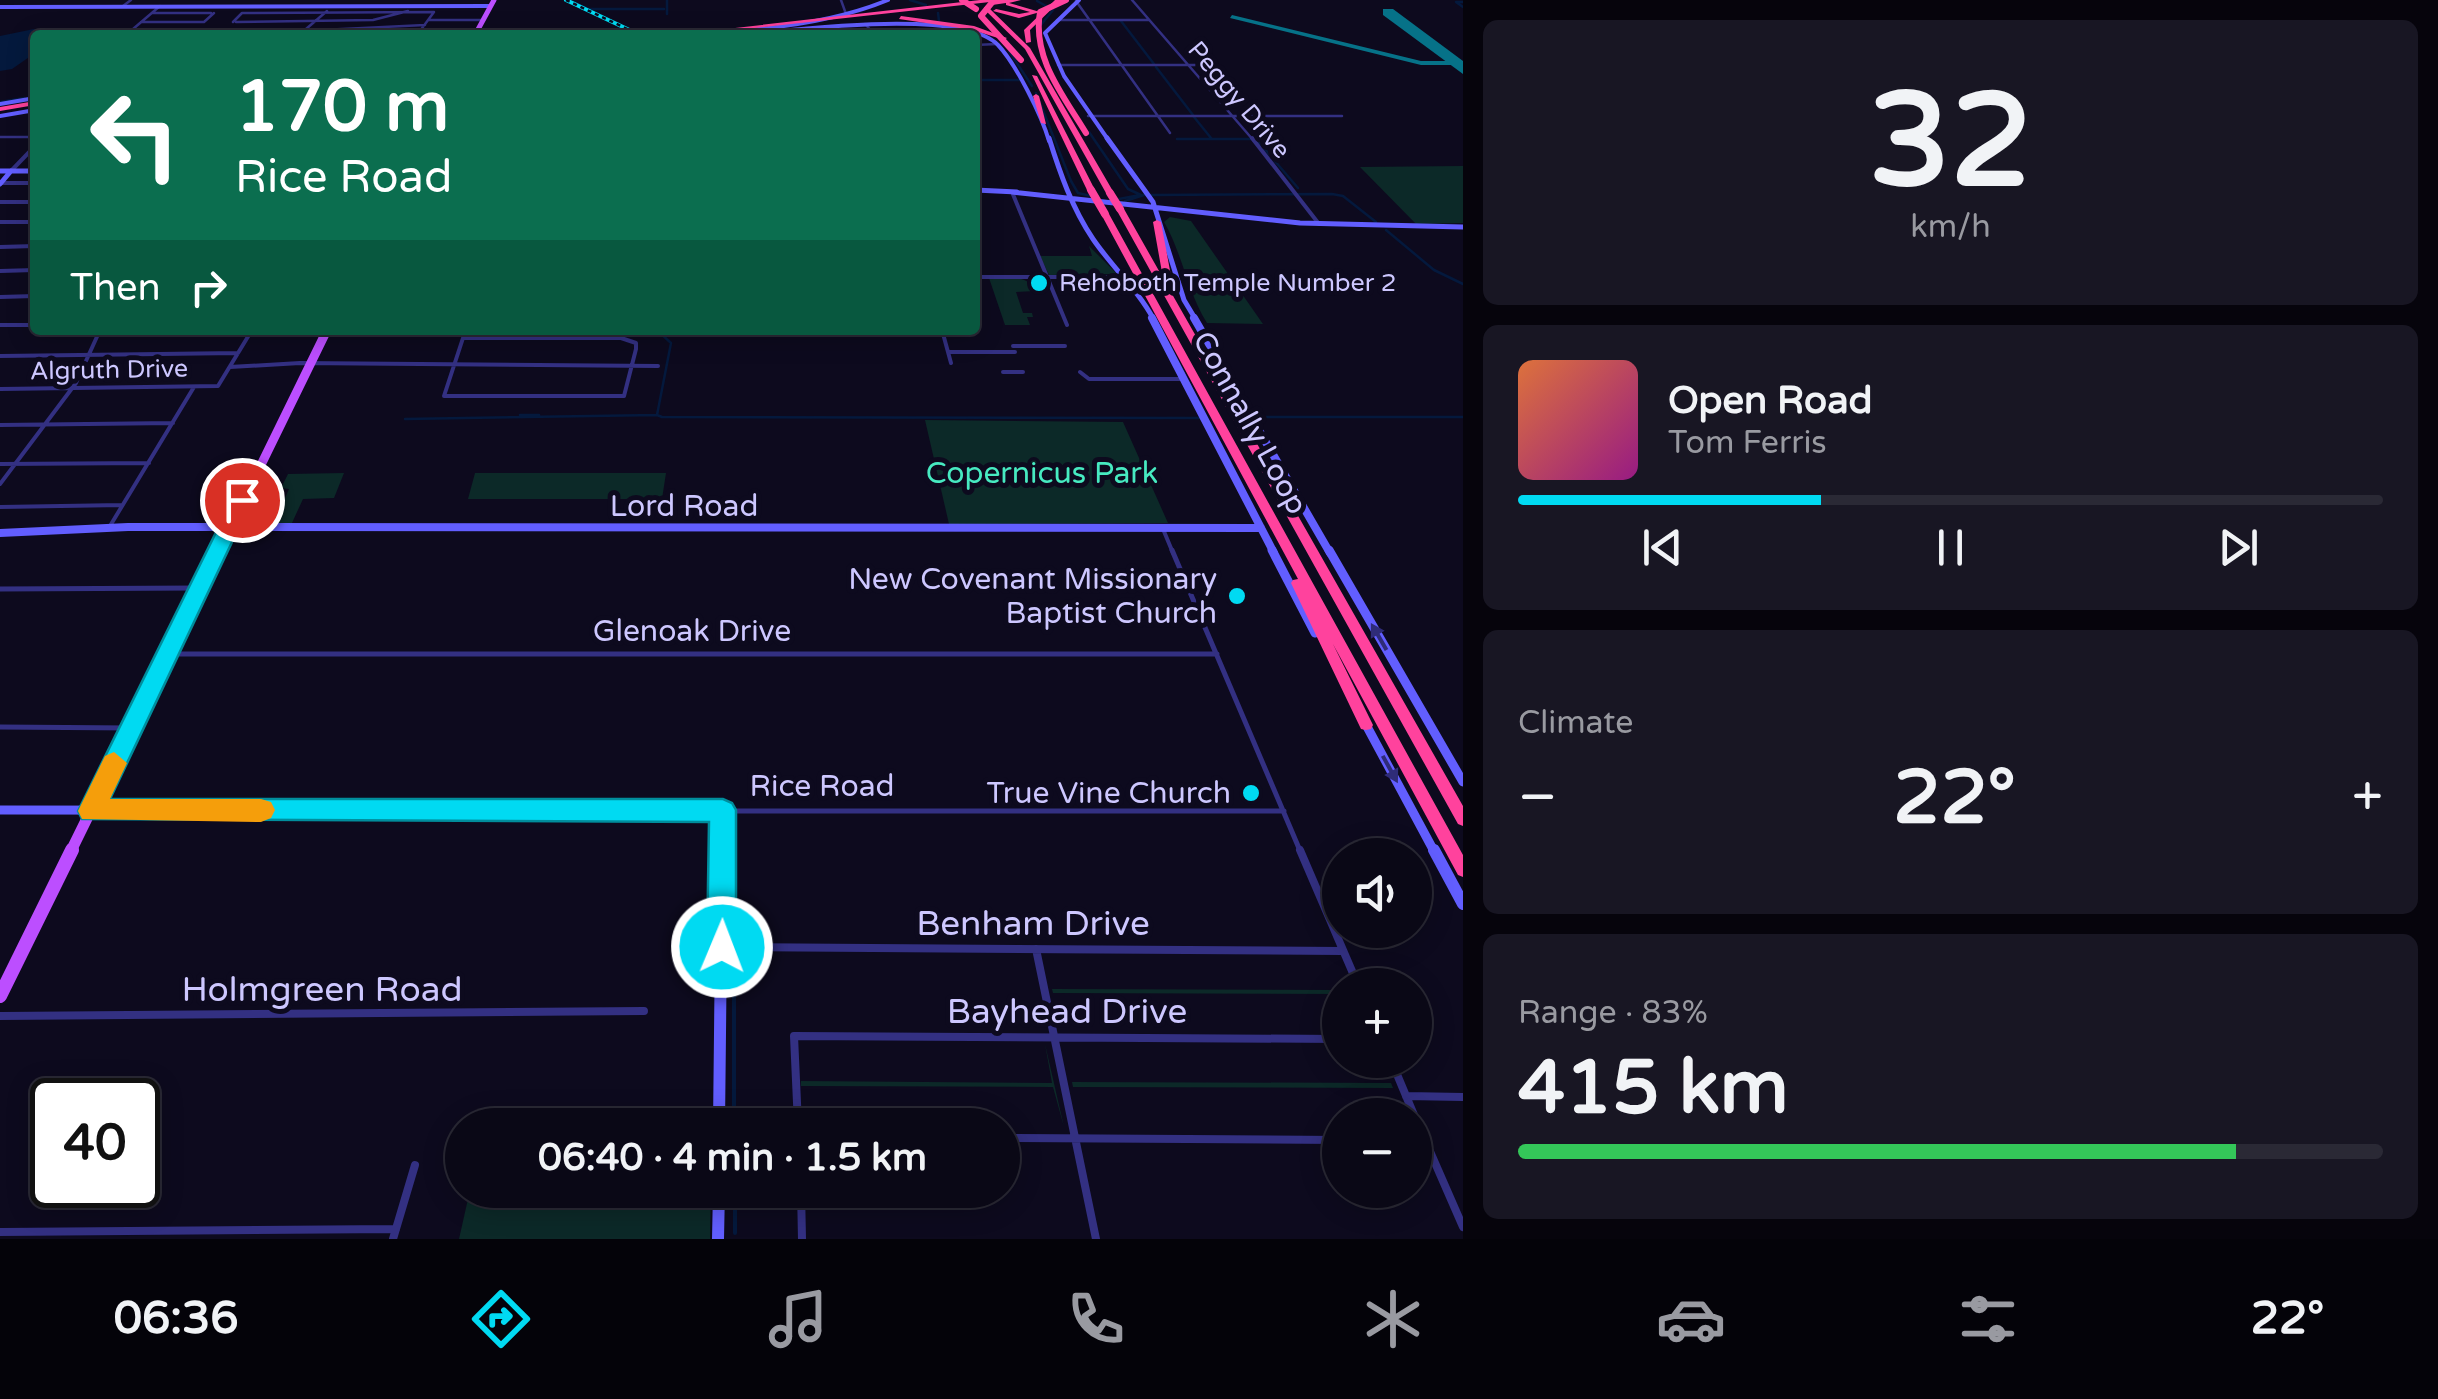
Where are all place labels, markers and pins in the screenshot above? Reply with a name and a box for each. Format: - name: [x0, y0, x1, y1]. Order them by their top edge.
- place label: Rehoboth Temple Number 2: [1059, 268, 1397, 298]
- marker: Rehoboth Temple Number 2: [1028, 272, 1050, 294]
- pin: [200, 458, 285, 543]
- place label: New Covenant Missionary Baptist Church: [848, 561, 1217, 632]
- marker: New Covenant Missionary Baptist Church: [1226, 585, 1248, 607]
- place label: True Vine Church: [986, 775, 1231, 812]
- marker: True Vine Church: [1240, 782, 1262, 804]

